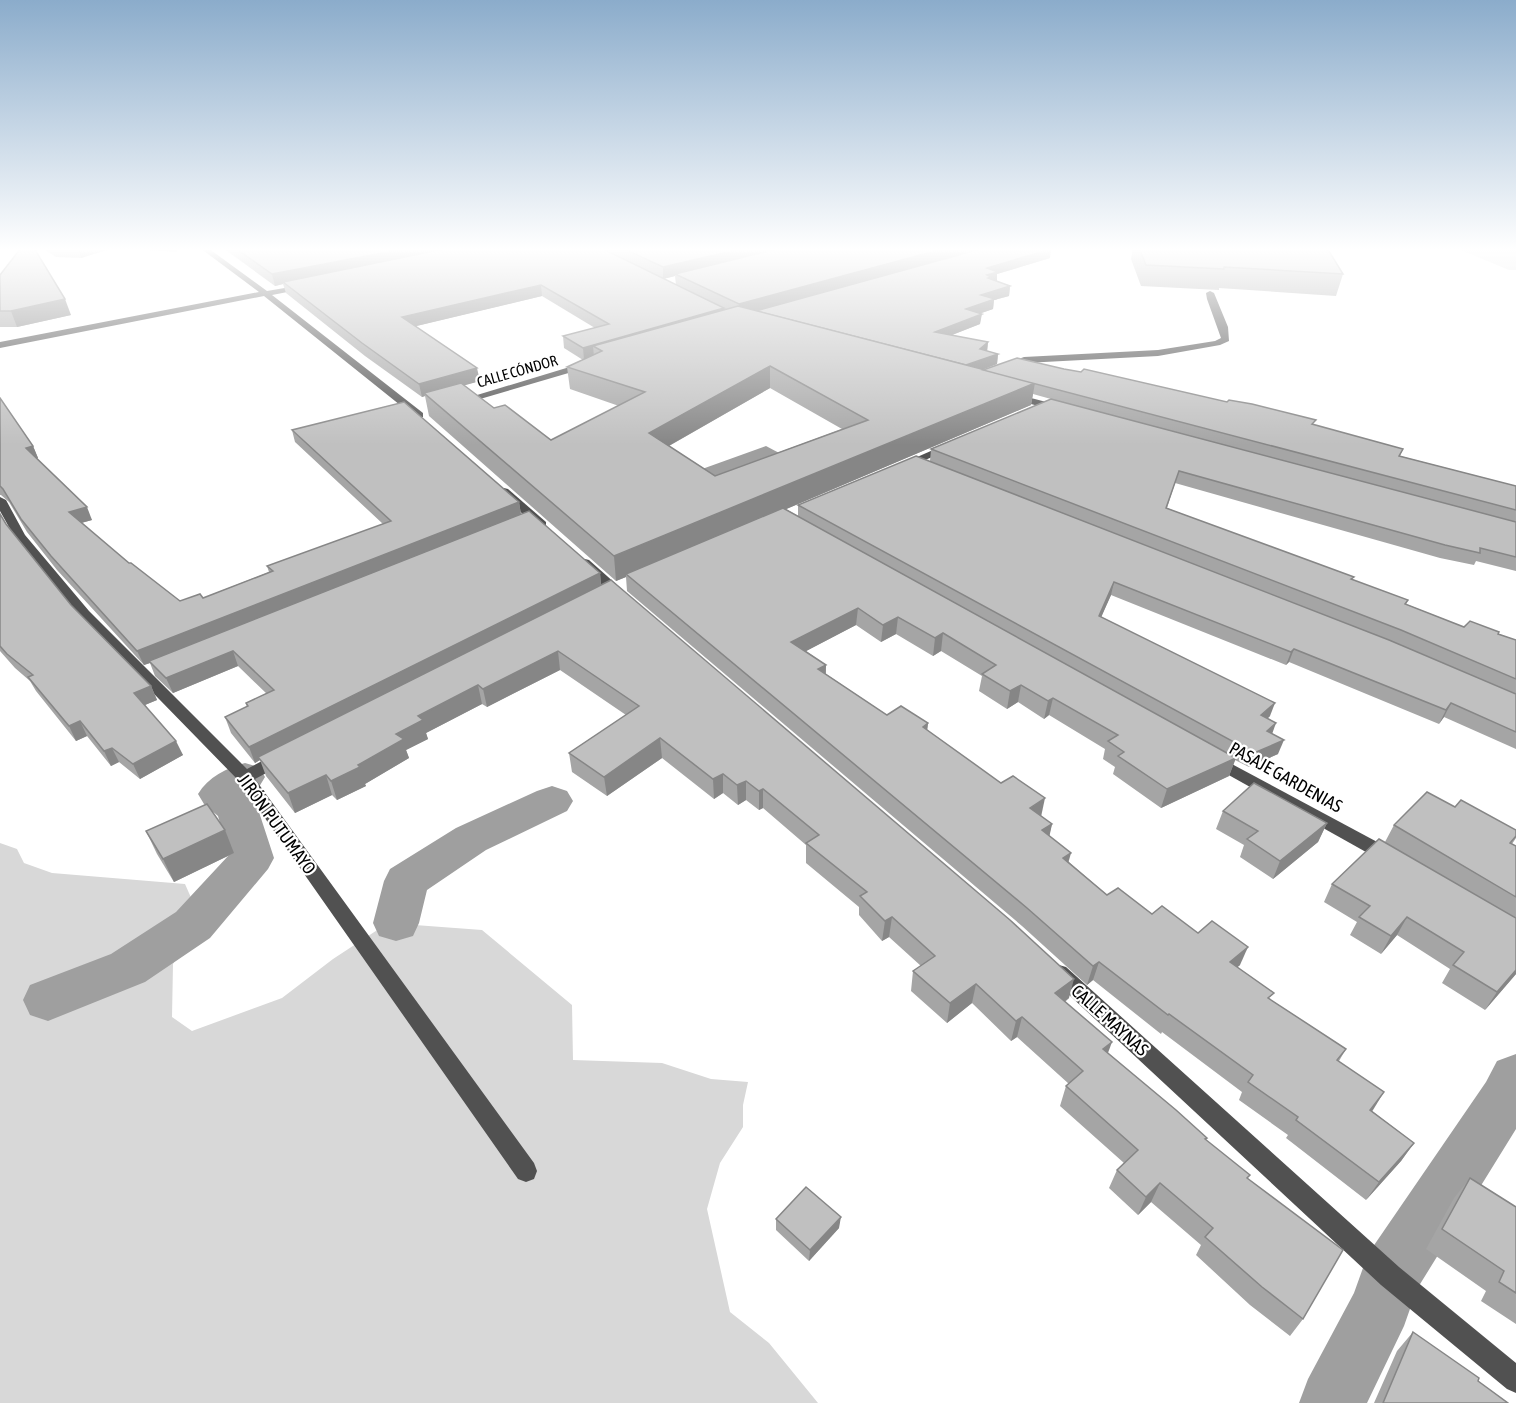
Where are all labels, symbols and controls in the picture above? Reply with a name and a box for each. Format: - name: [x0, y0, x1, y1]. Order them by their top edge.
- street label: CALLE CÓNDOR: [475, 351, 560, 391]
- street label: PASAJE GARDENIAS: [1226, 737, 1347, 817]
- street label: JIRÓN PUTUMAYO: [234, 770, 320, 878]
- street label: CALLE MAYNAS: [1067, 980, 1153, 1060]

